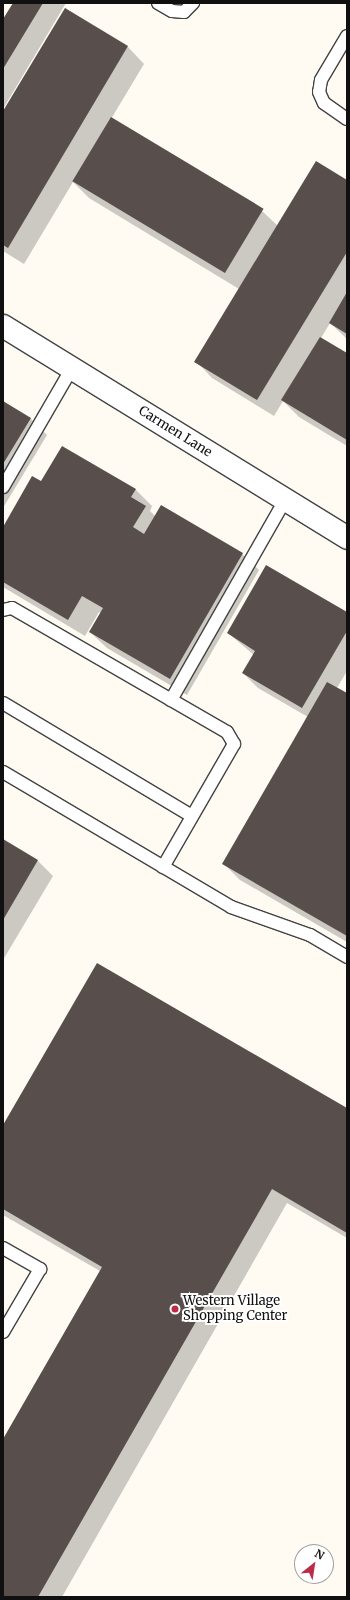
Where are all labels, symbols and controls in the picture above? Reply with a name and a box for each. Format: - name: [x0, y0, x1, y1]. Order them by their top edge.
- street label: Carmen Lane: [135, 403, 215, 461]
- place label: Western Village Shopping Center: [183, 1294, 287, 1325]
- marker: Western Village Shopping Center: [170, 1304, 180, 1314]
- north arrow: [294, 1544, 334, 1584]
- text: N: [312, 1546, 327, 1563]

